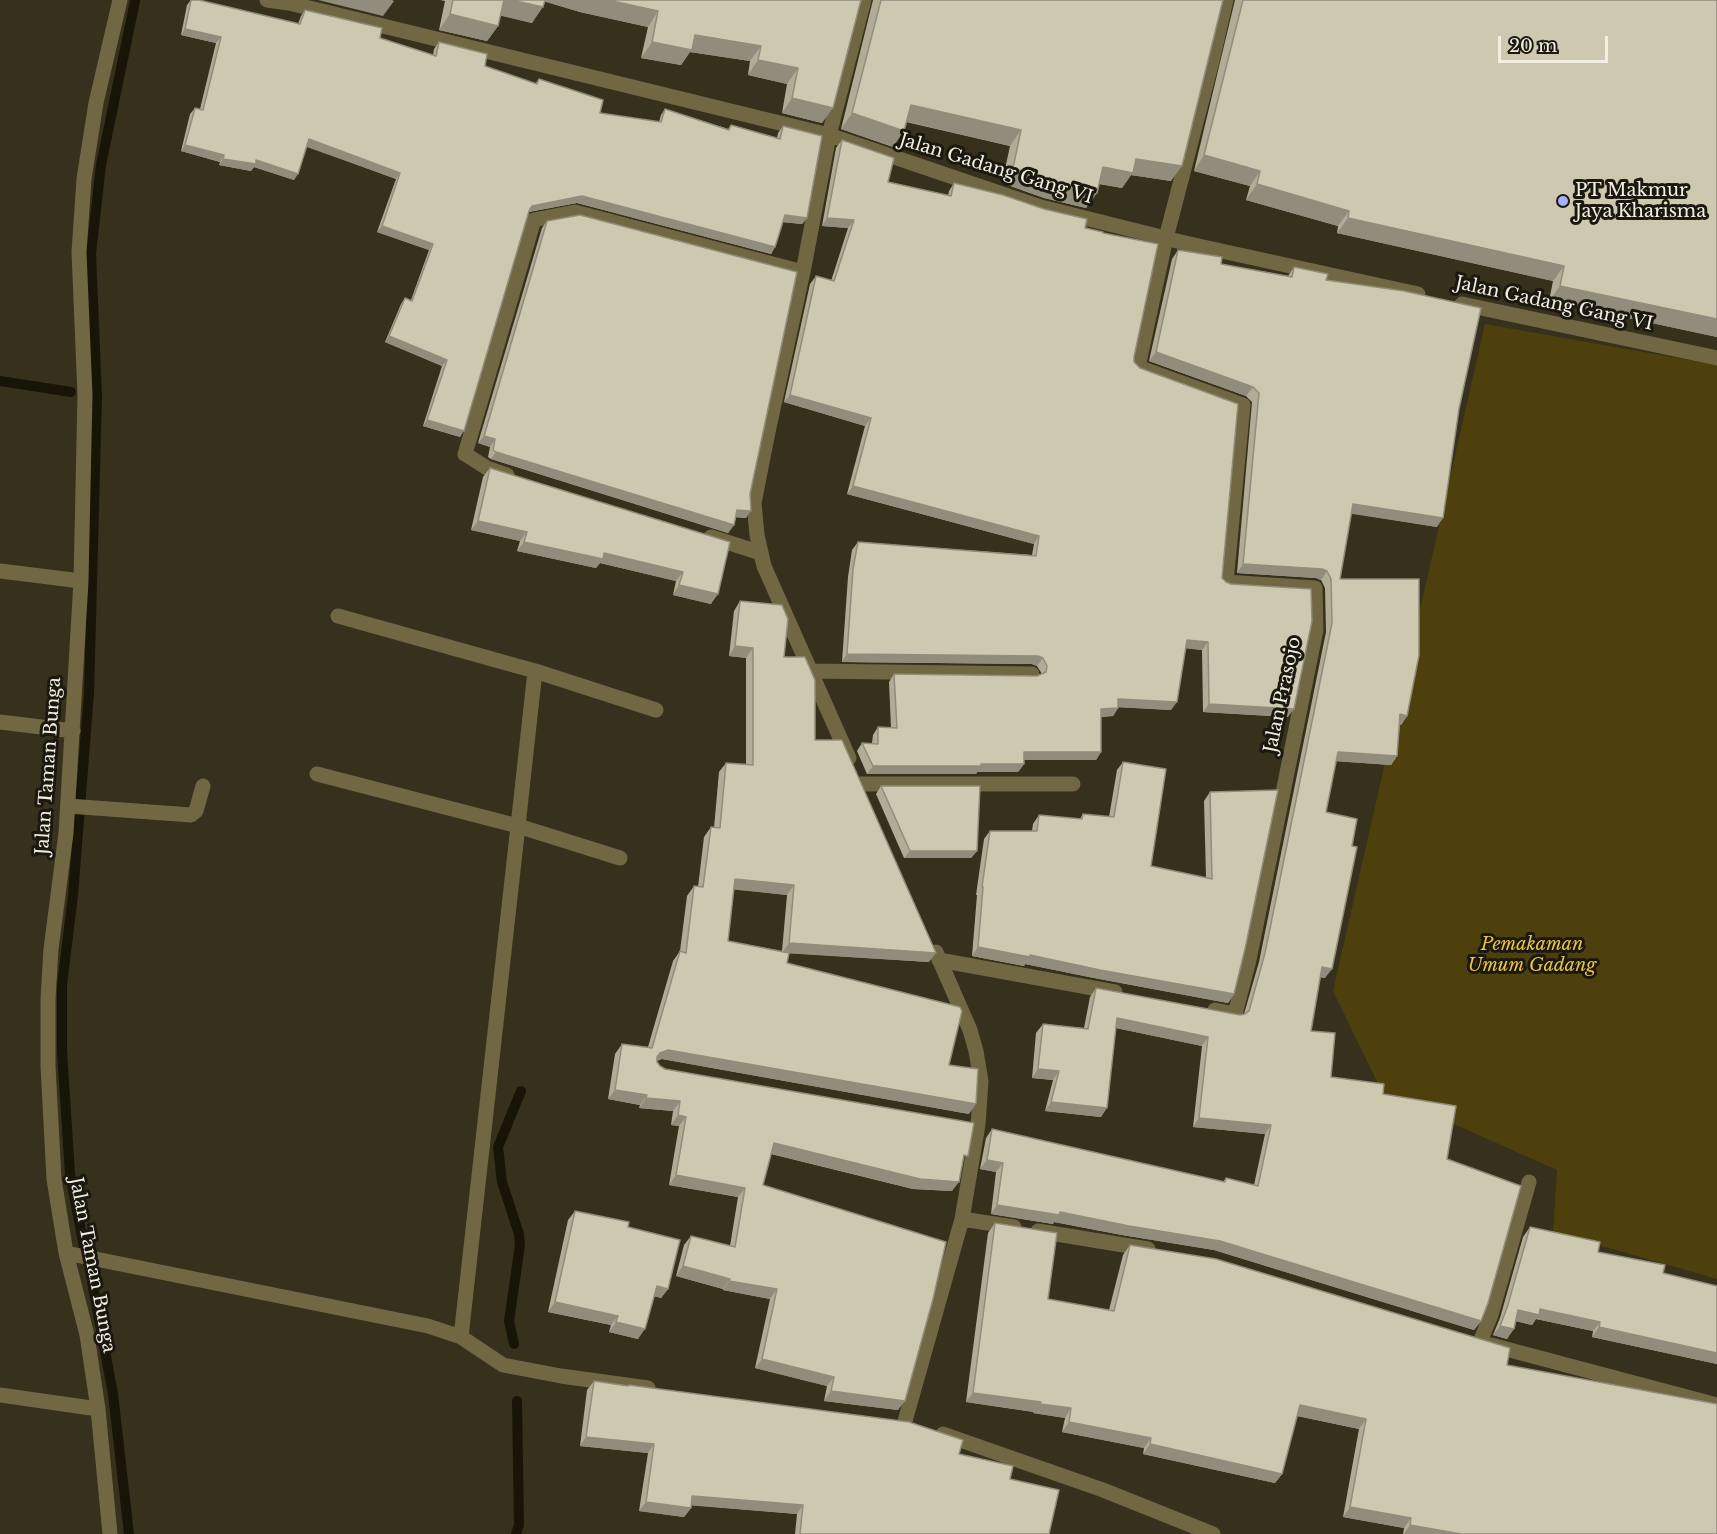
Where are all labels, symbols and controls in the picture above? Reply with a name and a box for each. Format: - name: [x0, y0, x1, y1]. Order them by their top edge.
- scale bar: [1501, 24, 1610, 62]
- text: 20 m: [1509, 35, 1557, 57]
- street label: Jalan Gadang Gang VI: [896, 129, 1096, 209]
- place label: PT Makmur Jaya Kharisma: [1575, 180, 1706, 222]
- marker: PT Makmur Jaya Kharisma: [1556, 194, 1570, 208]
- street label: Jalan Gadang Gang VI: [1453, 272, 1655, 336]
- street label: Jalan Prasojo: [1260, 635, 1306, 755]
- street label: Jalan Taman Bunga: [32, 676, 66, 856]
- park label: Pemakaman Umum Gadang: [1468, 934, 1596, 976]
- street label: Jalan Taman Bunga: [64, 1175, 120, 1355]

